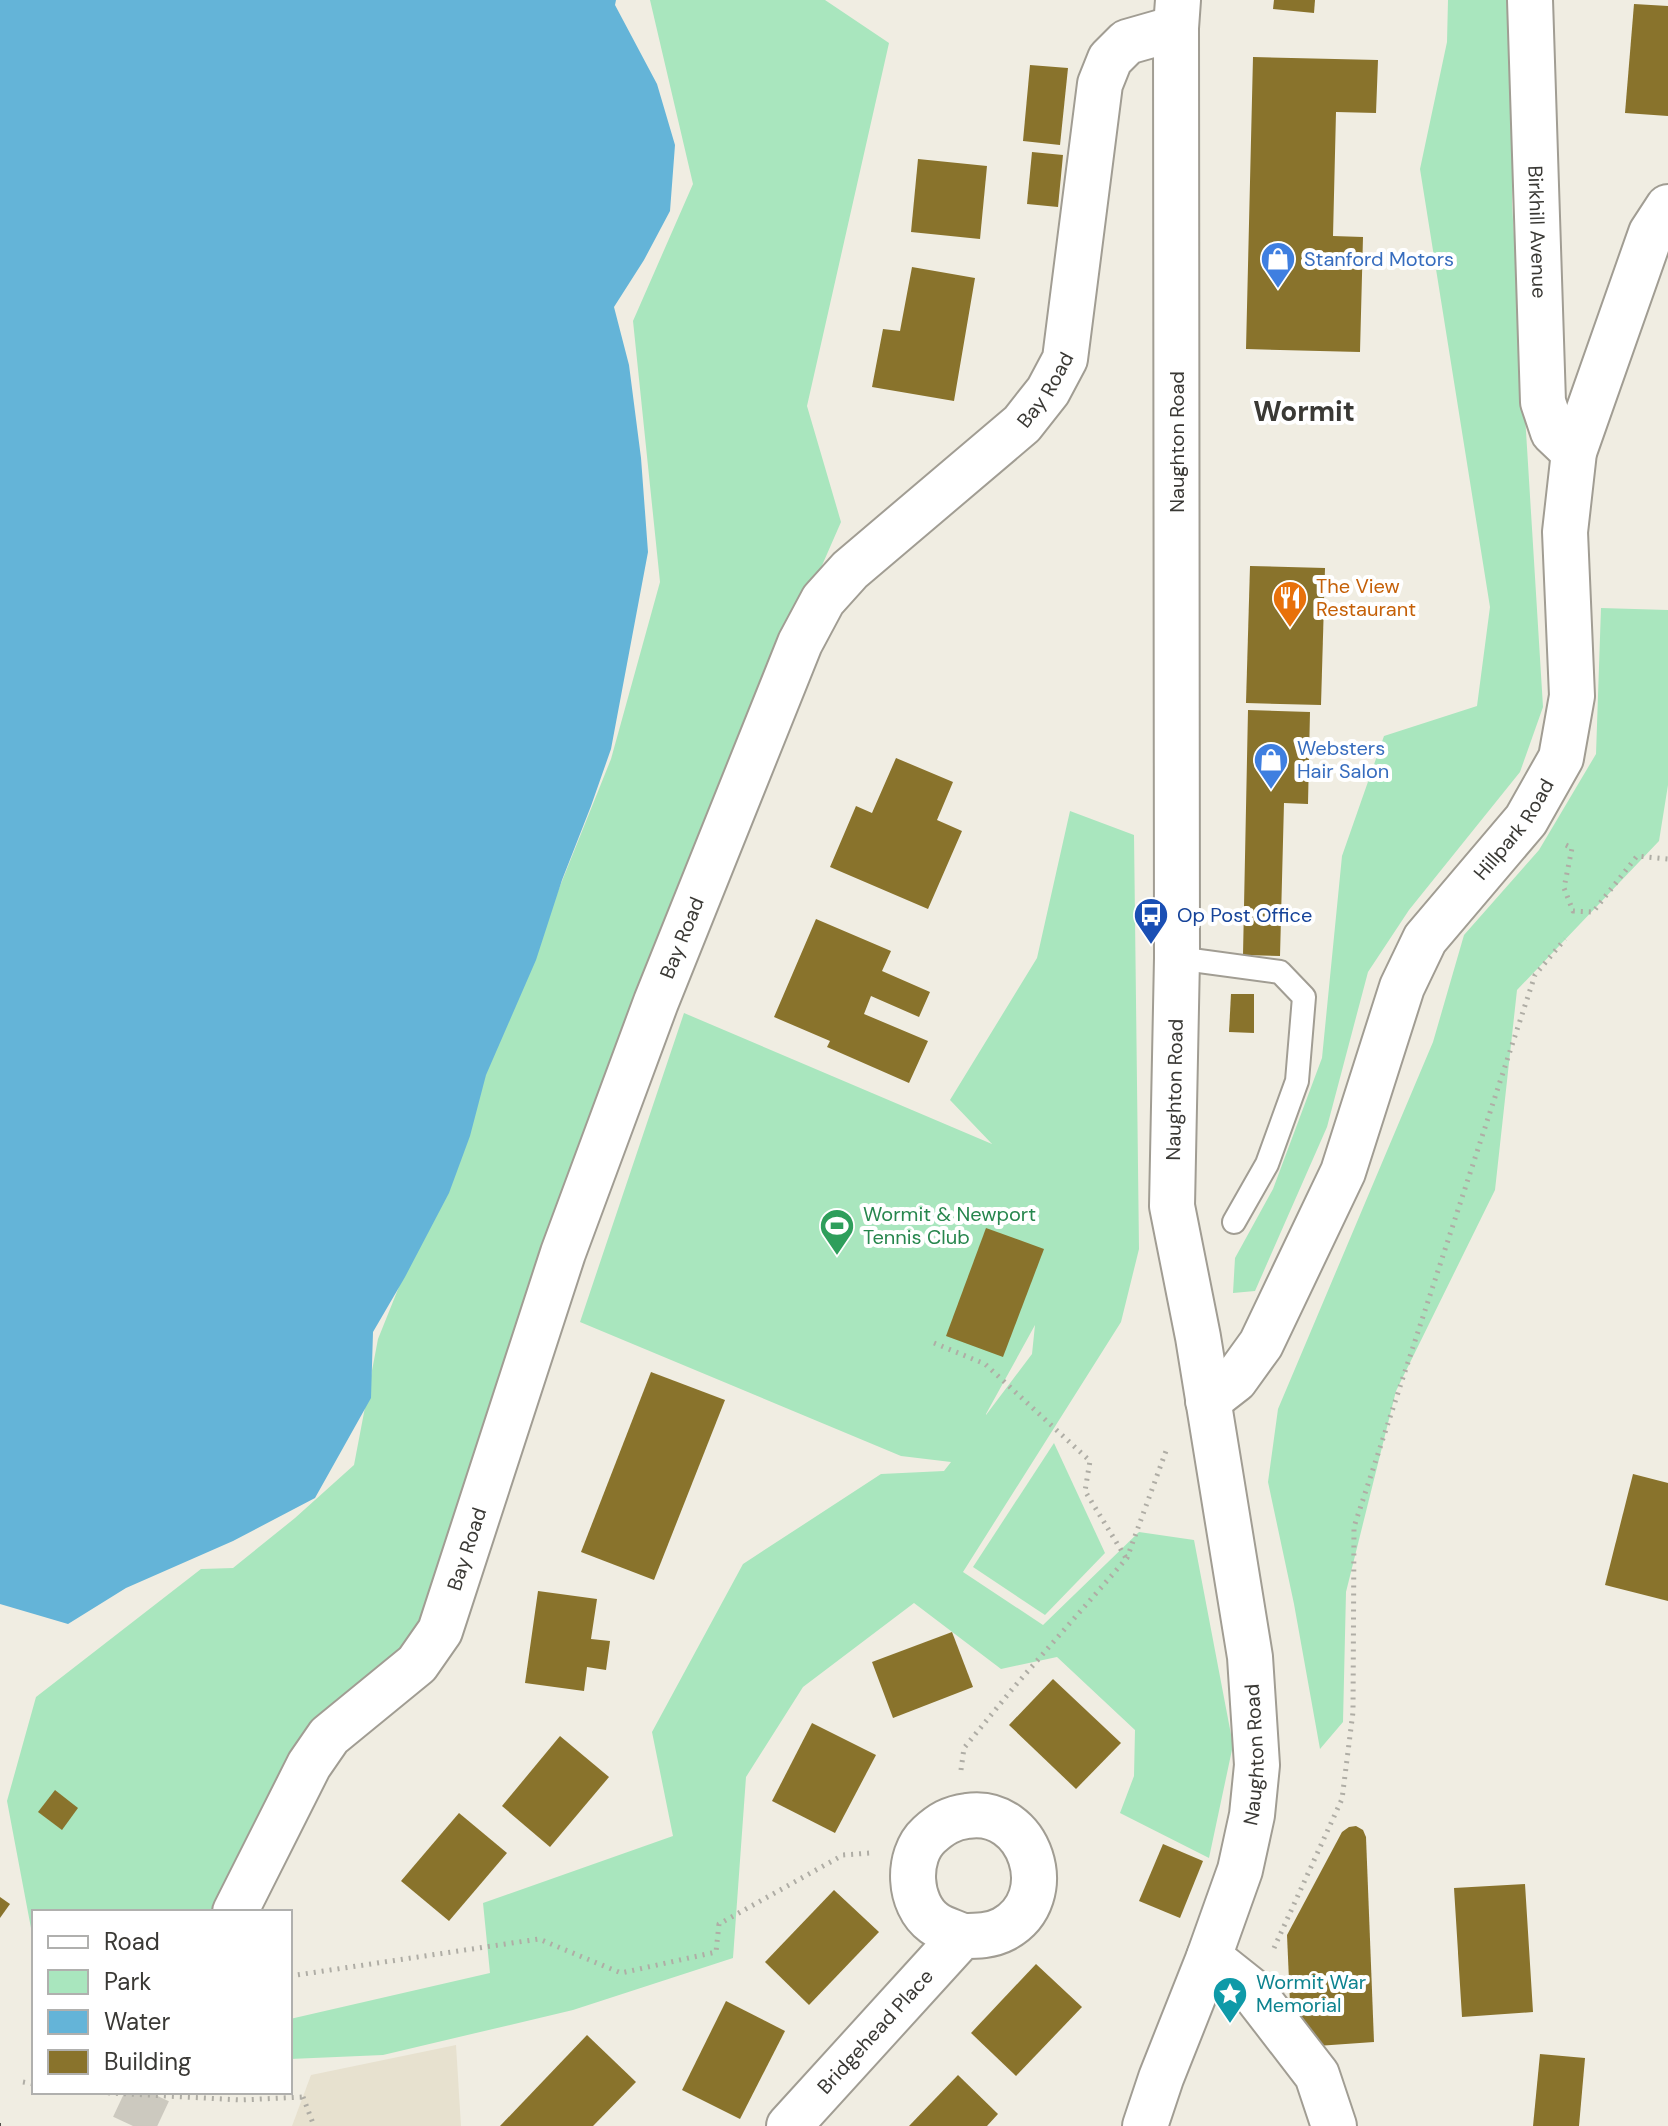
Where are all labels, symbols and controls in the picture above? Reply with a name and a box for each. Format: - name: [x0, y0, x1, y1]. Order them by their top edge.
- street label: Birkhill Avenue: [1522, 165, 1553, 299]
- shop icon: Stanford Motors: [1259, 240, 1297, 290]
- place label: Stanford Motors: [1304, 246, 1454, 272]
- street label: Bay Road: [1011, 347, 1079, 433]
- street label: Naughton Road: [1164, 371, 1190, 513]
- district label: Wormit: [1253, 393, 1355, 430]
- place label: The View Restaurant: [1316, 573, 1416, 622]
- restaurant icon: The View Restaurant: [1271, 579, 1309, 629]
- place label: Websters Hair Salon: [1297, 735, 1389, 784]
- shop icon: Websters Hair Salon: [1252, 741, 1290, 791]
- street label: Hillpark Road: [1468, 774, 1560, 885]
- street label: Bay Road: [654, 893, 710, 982]
- bus stop icon: Op Post Office: [1132, 896, 1170, 946]
- place label: Op Post Office: [1177, 902, 1312, 928]
- street label: Naughton Road: [1160, 1019, 1189, 1161]
- place label: Wormit & Newport Tennis Club: [863, 1201, 1036, 1250]
- sports icon: Wormit & Newport Tennis Club: [818, 1207, 856, 1257]
- street label: Bay Road: [441, 1504, 492, 1594]
- street label: Naughton Road: [1237, 1683, 1270, 1828]
- legend: [32, 1910, 292, 2094]
- text: Road: [104, 1926, 160, 1957]
- street label: Bridgehead Place: [812, 1963, 939, 2099]
- text: Park: [104, 1966, 151, 1997]
- place label: Wormit War Memorial: [1256, 1969, 1366, 2018]
- place icon: Wormit War Memorial: [1211, 1975, 1249, 2025]
- text: Water: [104, 2006, 170, 2037]
- text: Building: [104, 2046, 191, 2077]

